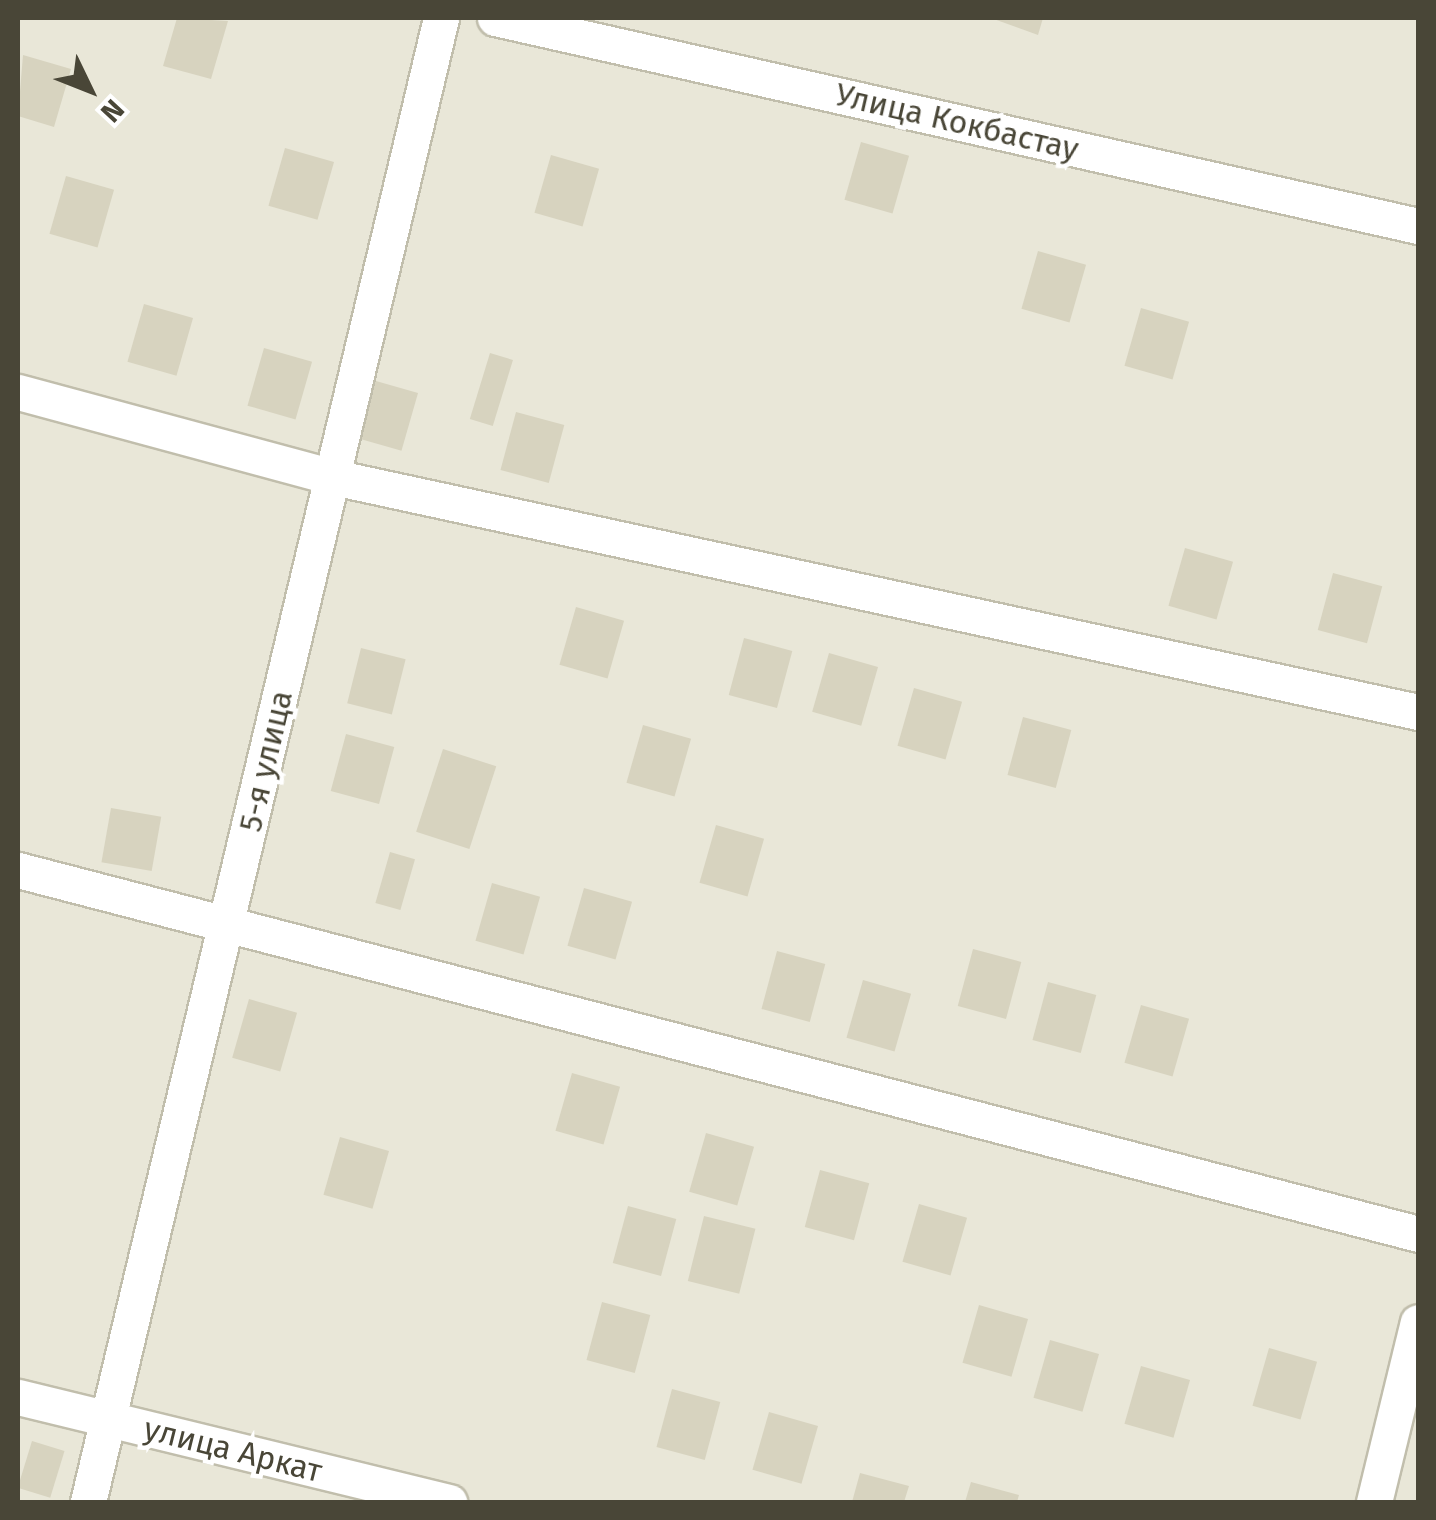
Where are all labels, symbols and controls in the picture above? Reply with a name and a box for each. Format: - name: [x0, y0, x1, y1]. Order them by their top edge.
- north arrow: [40, 40, 140, 140]
- street label: Улица Кокбастау: [832, 75, 1082, 169]
- text: N: [94, 93, 131, 129]
- street label: 5-я улица: [231, 687, 301, 835]
- street label: улица Аркат: [140, 1409, 326, 1491]

